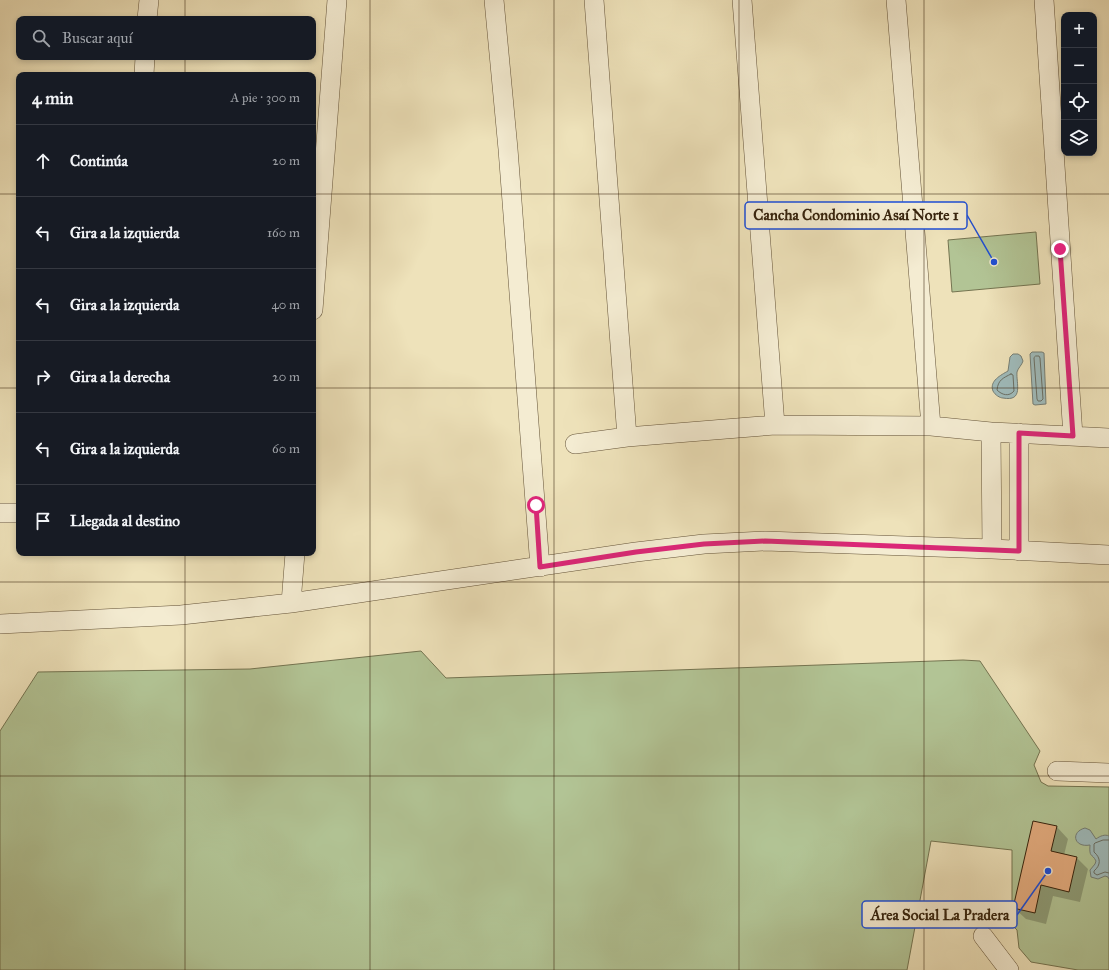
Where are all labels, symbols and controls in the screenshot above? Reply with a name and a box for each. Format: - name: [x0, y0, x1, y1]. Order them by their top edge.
- map controls: [1061, 12, 1097, 156]
- button: +: [1061, 12, 1097, 48]
- search box: [16, 16, 316, 60]
- icon: search: [30, 27, 52, 49]
- text: Buscar aquí: [62, 29, 133, 47]
- button: −: [1061, 48, 1097, 84]
- button: locate: [1061, 84, 1097, 120]
- text: 4 min: [32, 88, 73, 109]
- text: A pie · 300 m: [231, 90, 300, 106]
- button: layers: [1061, 120, 1097, 156]
- icon: ahead: [32, 150, 54, 172]
- text: Continúa: [70, 152, 128, 170]
- text: 20 m: [272, 153, 300, 169]
- callout: Cancha Condominio Asaí Norte 1: [745, 202, 967, 229]
- text: Cancha Condominio Asaí Norte 1: [753, 206, 959, 224]
- icon: left: [32, 222, 54, 244]
- text: Gira a la izquierda: [70, 224, 179, 242]
- text: 160 m: [267, 225, 300, 241]
- route end: [1051, 240, 1069, 258]
- icon: left: [32, 294, 54, 316]
- text: Gira a la izquierda: [70, 296, 179, 314]
- text: 40 m: [271, 297, 300, 313]
- icon: right: [32, 366, 54, 388]
- text: Gira a la derecha: [70, 368, 170, 386]
- text: 20 m: [272, 369, 300, 385]
- icon: left: [32, 438, 54, 460]
- text: Gira a la izquierda: [70, 440, 179, 458]
- text: 60 m: [272, 441, 300, 457]
- route start: [527, 496, 545, 514]
- icon: arrive: [32, 510, 54, 532]
- text: Llegada al destino: [70, 512, 180, 530]
- callout: Área Social La Pradera: [862, 901, 1017, 928]
- text: Área Social La Pradera: [870, 905, 1010, 924]

